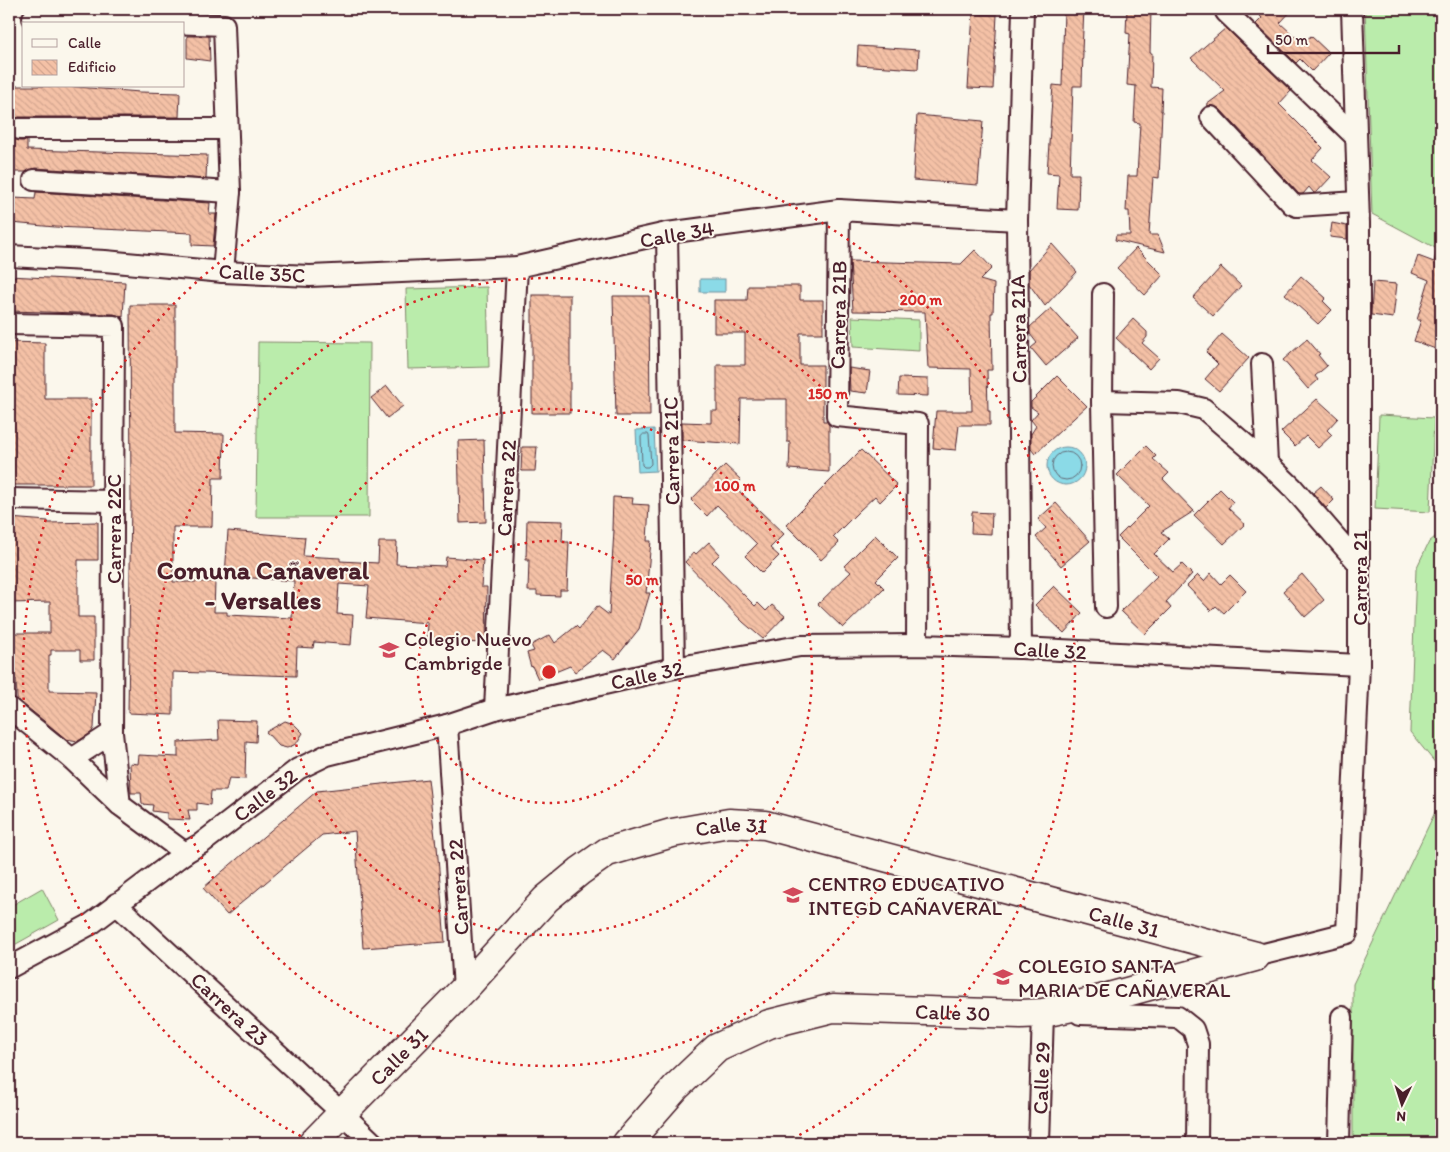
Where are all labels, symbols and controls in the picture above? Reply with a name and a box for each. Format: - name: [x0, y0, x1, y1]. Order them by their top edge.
- legend: [22, 22, 185, 88]
- scale bar: [1268, 22, 1399, 54]
- text: 50 m: [1275, 31, 1308, 49]
- text: Calle: [68, 34, 101, 52]
- text: Edificio: [68, 58, 116, 76]
- street label: Calle 34: [638, 215, 717, 253]
- street label: Calle 35C: [218, 258, 306, 288]
- street label: Carrera 21B: [825, 260, 851, 370]
- street label: Carrera 21A: [1005, 274, 1031, 384]
- text: 200 m: [900, 291, 943, 309]
- text: 150 m: [808, 385, 848, 403]
- street label: Carrera 21C: [658, 396, 684, 506]
- street label: Carrera 22: [491, 439, 521, 537]
- street label: Carrera 22C: [101, 474, 126, 584]
- text: 100 m: [714, 477, 756, 495]
- street label: Carrera 21: [1347, 530, 1372, 626]
- district label: Comuna Cañaveral - Versalles: [157, 554, 370, 616]
- text: 50 m: [625, 571, 659, 589]
- place label: Colegio Nuevo Cambrigde: [404, 626, 532, 675]
- street label: Calle 32: [1013, 636, 1087, 664]
- school or university icon: Colegio Nuevo Cambrigde: [378, 639, 400, 661]
- street label: Calle 32: [608, 655, 686, 695]
- centre of rings: [540, 663, 558, 681]
- street label: Calle 32: [228, 763, 302, 827]
- street label: Calle 31: [693, 810, 768, 841]
- street label: Carrera 22: [442, 838, 474, 936]
- place label: CENTRO EDUCATIVO INTEGD CAÑAVERAL: [808, 871, 1005, 920]
- school or university icon: CENTRO EDUCATIVO INTEGD CAÑAVERAL: [782, 884, 804, 906]
- street label: Calle 31: [1086, 899, 1163, 942]
- place label: COLEGIO SANTA MARIA DE CAÑAVERAL: [1018, 953, 1231, 1002]
- school or university icon: COLEGIO SANTA MARIA DE CAÑAVERAL: [992, 966, 1014, 988]
- street label: Carrera 23: [186, 967, 274, 1051]
- street label: Calle 30: [915, 998, 991, 1026]
- street label: Calle 31: [364, 1021, 433, 1090]
- street label: Calle 29: [1027, 1041, 1055, 1115]
- north arrow: [1378, 1080, 1428, 1130]
- text: N: [1396, 1108, 1406, 1125]

